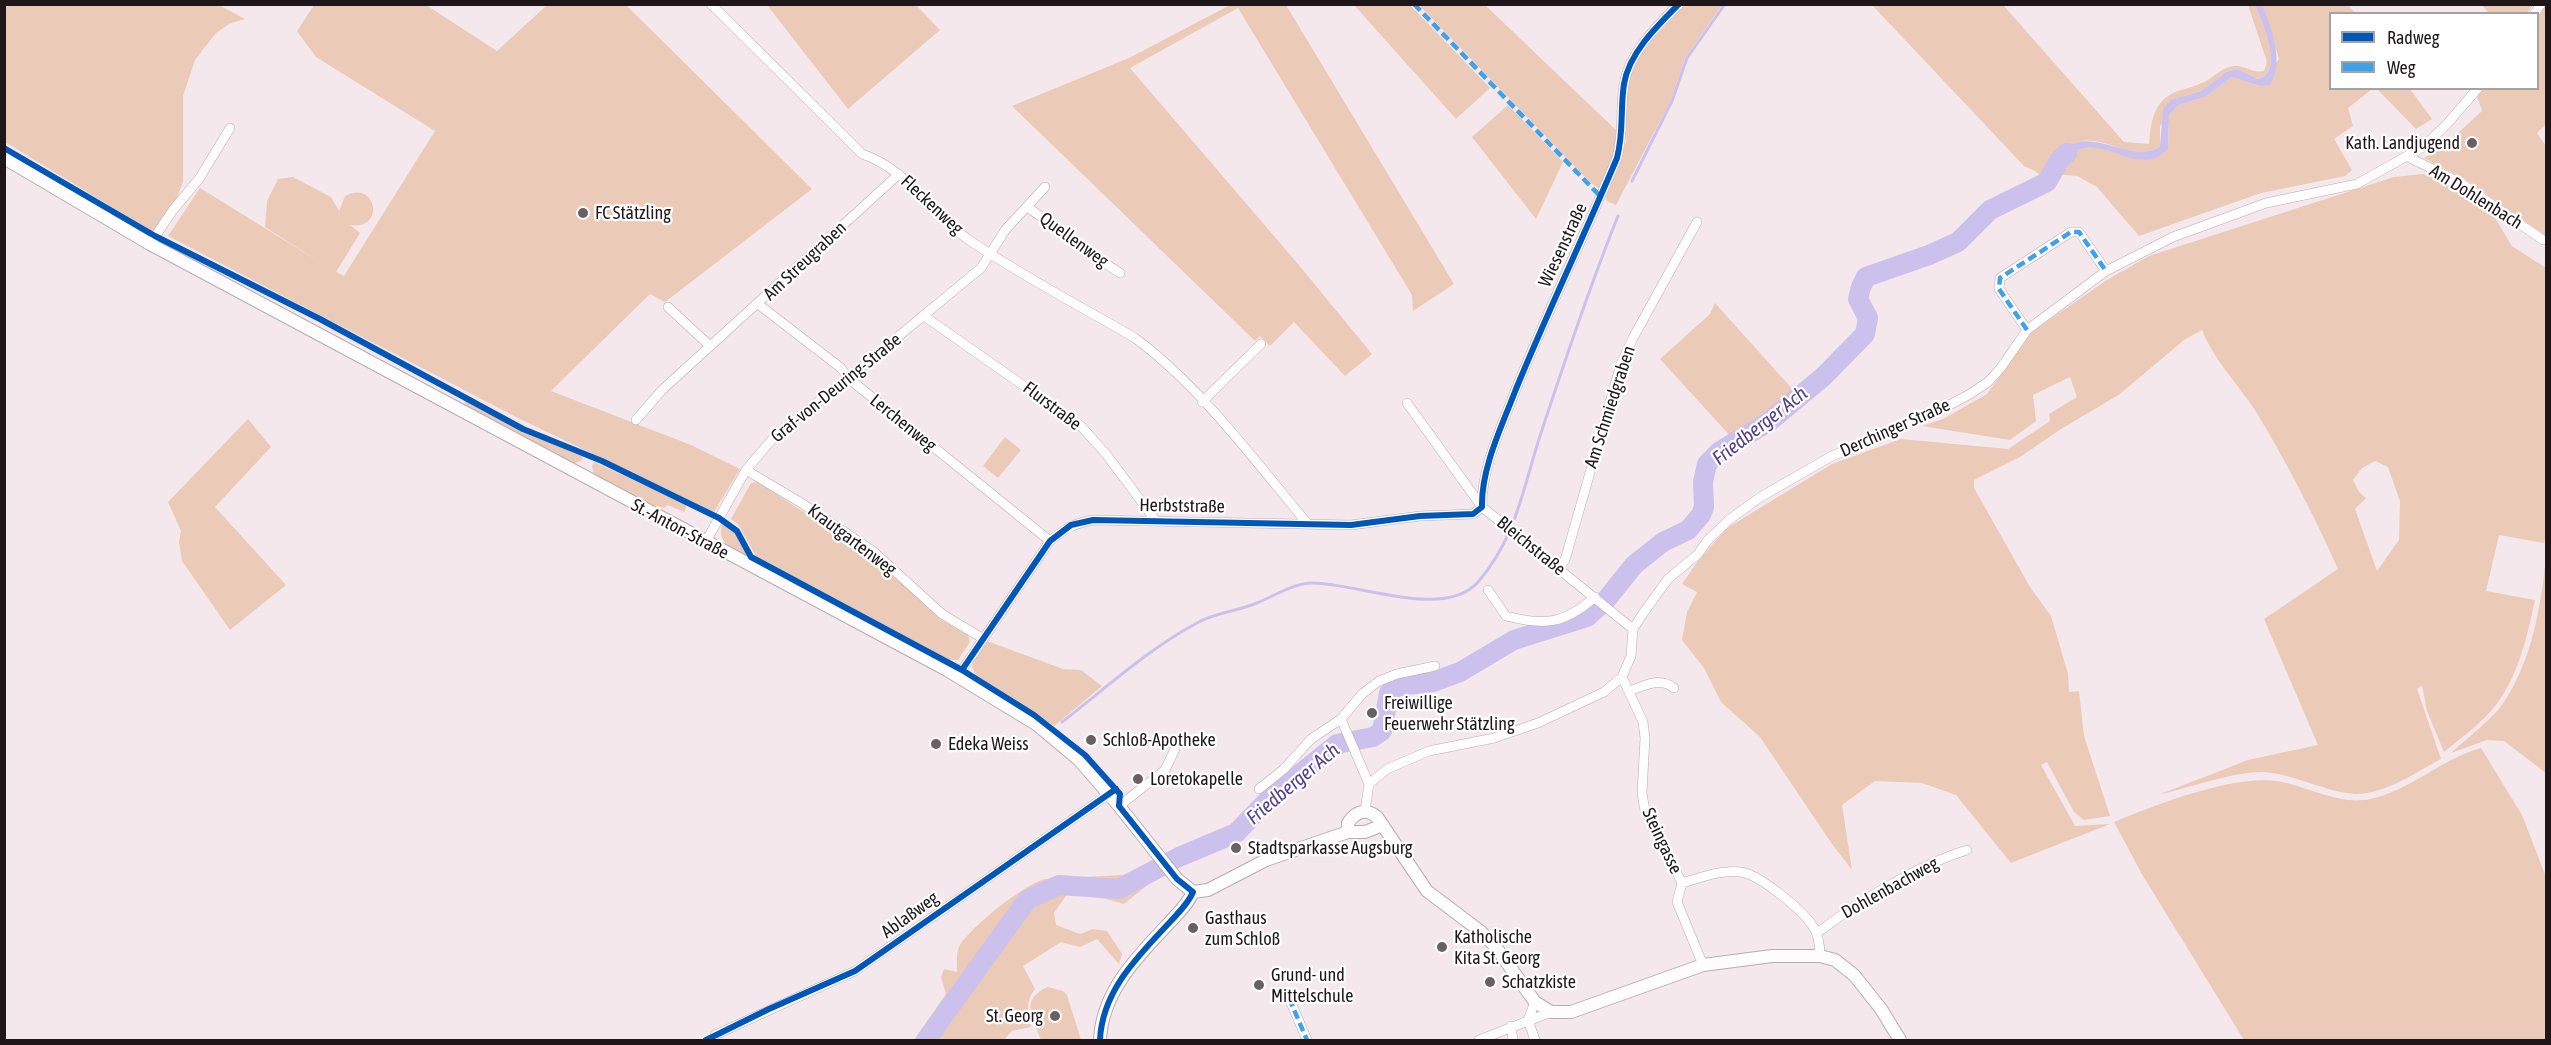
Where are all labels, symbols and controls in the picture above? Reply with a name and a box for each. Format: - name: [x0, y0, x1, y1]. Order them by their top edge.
- legend: [2329, 12, 2539, 90]
- text: Radweg: [2387, 27, 2439, 48]
- text: Weg: [2387, 57, 2415, 78]
- place label: Kath. Landjugend: [2345, 132, 2460, 154]
- marker: Kath. Landjugend: [2465, 136, 2479, 150]
- street label: Am Dohlenbach: [2426, 160, 2526, 234]
- street label: Fleckenweg: [896, 171, 968, 239]
- street label: Wiesenstraße: [1534, 200, 1592, 290]
- place label: FC Stätzling: [595, 202, 671, 224]
- marker: FC Stätzling: [576, 206, 590, 220]
- street label: Quellenweg: [1035, 208, 1113, 272]
- street label: Am Streugraben: [759, 217, 851, 305]
- street label: Graf-von-Deuring-Straße: [767, 329, 905, 447]
- street label: Am Schmiedgraben: [1580, 343, 1640, 471]
- street label: Flurstraße: [1019, 377, 1085, 435]
- water label: Friedberger Ach: [1708, 382, 1812, 470]
- street label: Lerchenweg: [865, 390, 941, 456]
- street label: Derchinger Straße: [1837, 394, 1953, 462]
- street label: St.-Anton-Straße: [628, 494, 732, 564]
- street label: Herbststraße: [1139, 494, 1225, 518]
- street label: Krautgartenweg: [803, 500, 901, 580]
- street label: Bleichstraße: [1492, 512, 1570, 580]
- place label: Freiwillige Feuerwehr Stätzling: [1384, 692, 1515, 734]
- marker: Freiwillige Feuerwehr Stätzling: [1365, 706, 1379, 720]
- place label: Schloß-Apotheke: [1103, 729, 1216, 751]
- place label: Edeka Weiss: [948, 733, 1029, 755]
- marker: Schloß-Apotheke: [1084, 733, 1098, 747]
- marker: Edeka Weiss: [929, 737, 943, 751]
- water label: Friedberger Ach: [1242, 738, 1344, 830]
- place label: Loretokapelle: [1150, 768, 1243, 790]
- marker: Loretokapelle: [1131, 772, 1145, 786]
- street label: Steingasse: [1637, 805, 1687, 877]
- place label: Stadtsparkasse Augsburg: [1248, 837, 1412, 859]
- marker: Stadtsparkasse Augsburg: [1229, 841, 1243, 855]
- street label: Dohlenbachweg: [1838, 852, 1942, 924]
- street label: Ablaßweg: [877, 887, 943, 943]
- place label: Gasthaus zum Schloß: [1205, 907, 1280, 950]
- marker: Gasthaus zum Schloß: [1186, 921, 1200, 935]
- place label: Katholische Kita St. Georg: [1454, 926, 1540, 968]
- marker: Katholische Kita St. Georg: [1435, 940, 1449, 954]
- place label: Grund- und Mittelschule: [1271, 964, 1354, 1006]
- place label: Schatzkiste: [1502, 971, 1576, 993]
- marker: Schatzkiste: [1483, 975, 1497, 989]
- marker: Grund- und Mittelschule: [1252, 978, 1266, 992]
- place label: St. Georg: [986, 1005, 1043, 1027]
- marker: St. Georg: [1048, 1009, 1062, 1023]

